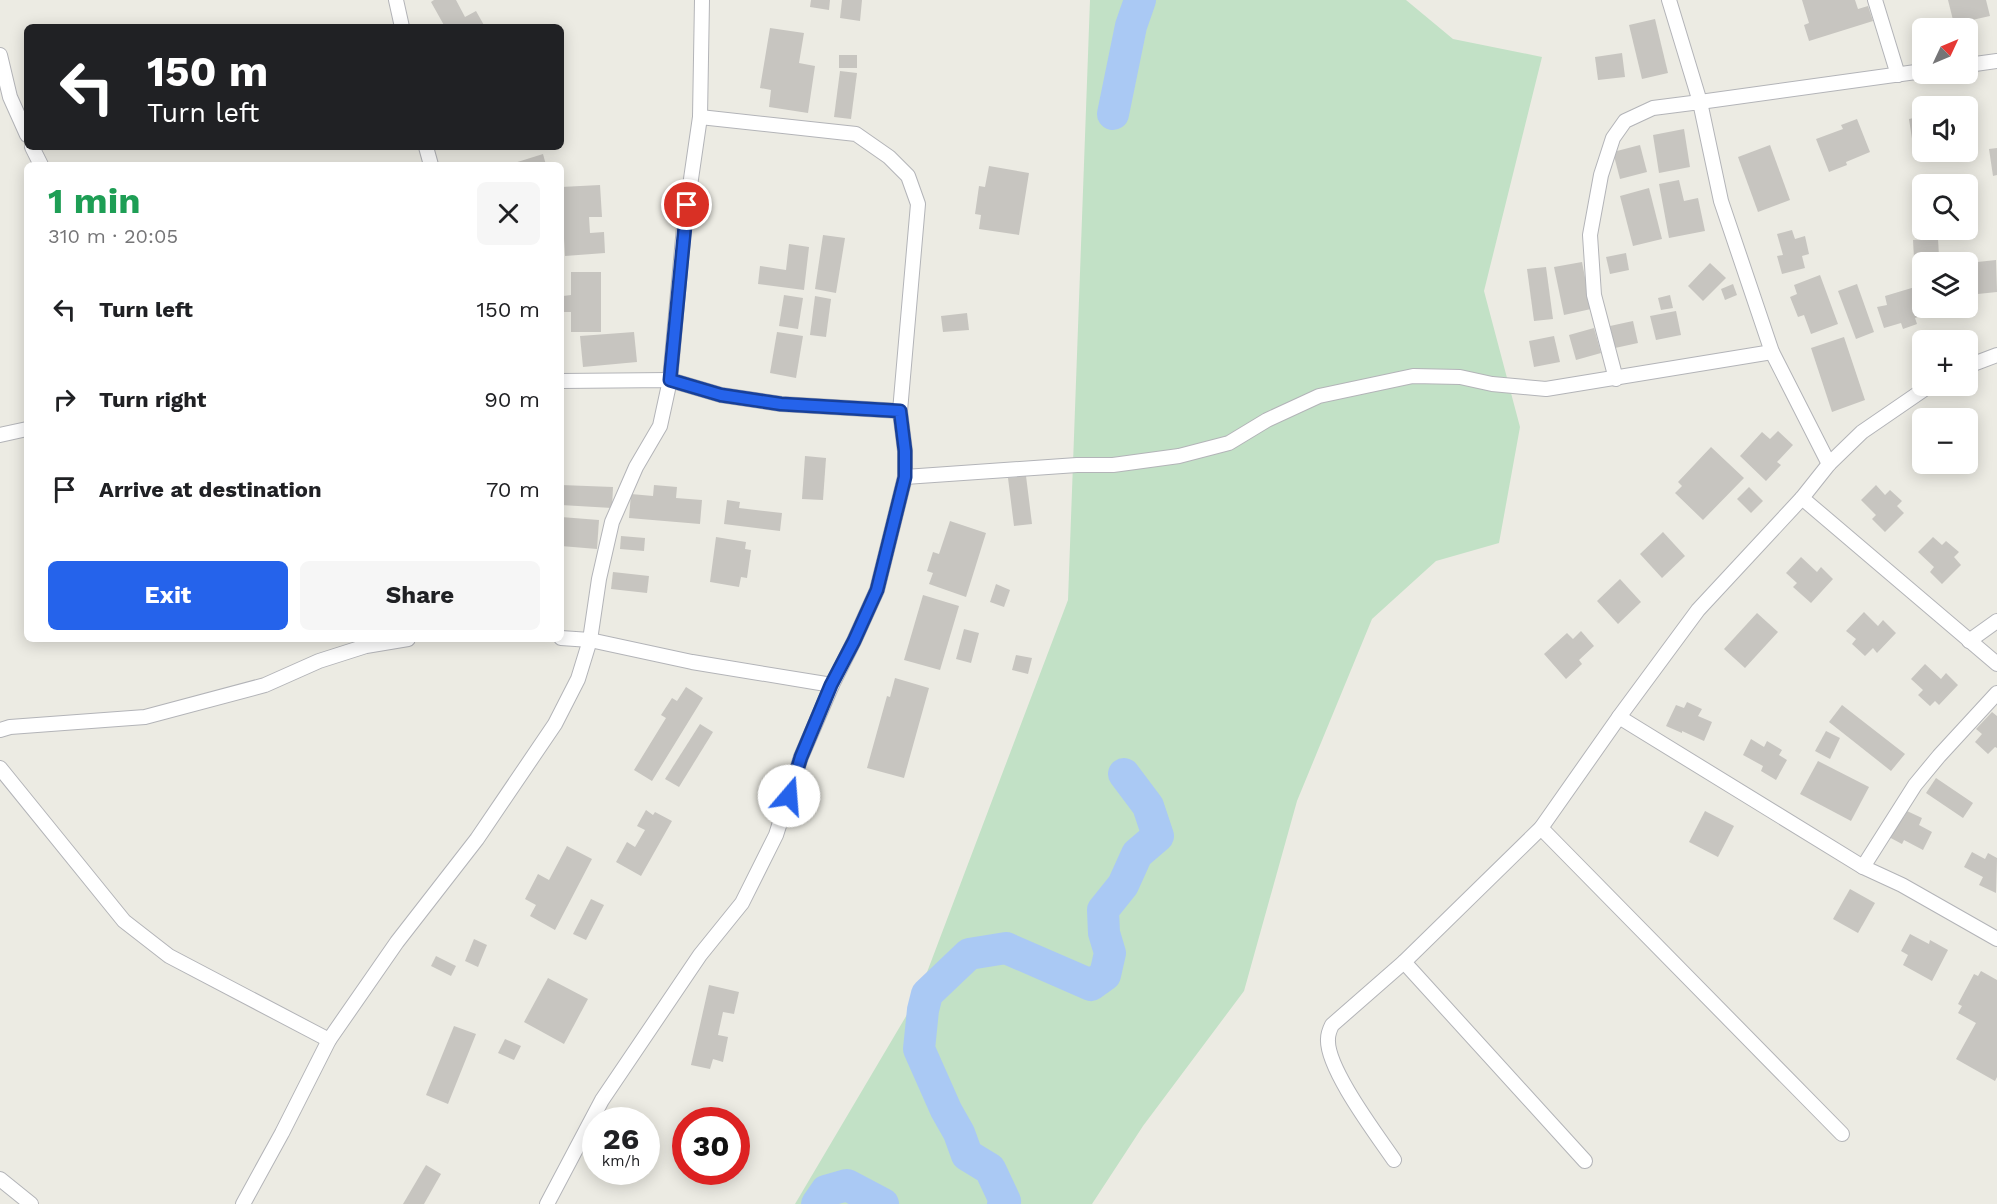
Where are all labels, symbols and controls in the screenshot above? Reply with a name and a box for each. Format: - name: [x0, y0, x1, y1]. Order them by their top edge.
- north arrow: [1912, 18, 1978, 84]
- map controls: [1912, 18, 1978, 474]
- text: 150 m: [147, 47, 268, 96]
- icon: left: [48, 48, 126, 126]
- button: sound: [1912, 96, 1978, 162]
- text: Turn left: [147, 97, 259, 129]
- button: search: [1912, 174, 1978, 240]
- pin: [661, 179, 712, 230]
- text: 1 min: [48, 180, 140, 222]
- button: close: [477, 182, 540, 245]
- icon: arrive: [670, 188, 703, 221]
- text: 310 m · 20:05: [48, 224, 178, 248]
- button: layers: [1912, 252, 1978, 318]
- icon: left: [48, 293, 81, 326]
- text: Turn left: [99, 297, 193, 322]
- text: 150 m: [476, 297, 540, 322]
- button: +: [1912, 330, 1978, 396]
- icon: right: [48, 383, 81, 416]
- text: Turn right: [99, 387, 206, 412]
- text: 90 m: [484, 387, 540, 412]
- button: −: [1912, 408, 1978, 474]
- icon: arrive: [48, 473, 81, 506]
- text: Arrive at destination: [99, 477, 322, 502]
- text: 70 m: [486, 477, 540, 502]
- button: Exit: [48, 561, 288, 630]
- button: Share: [300, 561, 540, 630]
- position arrow: [757, 764, 821, 828]
- speed limit sign: 30: [672, 1107, 750, 1185]
- text: 26: [603, 1121, 639, 1156]
- text: km/h: [602, 1152, 640, 1170]

